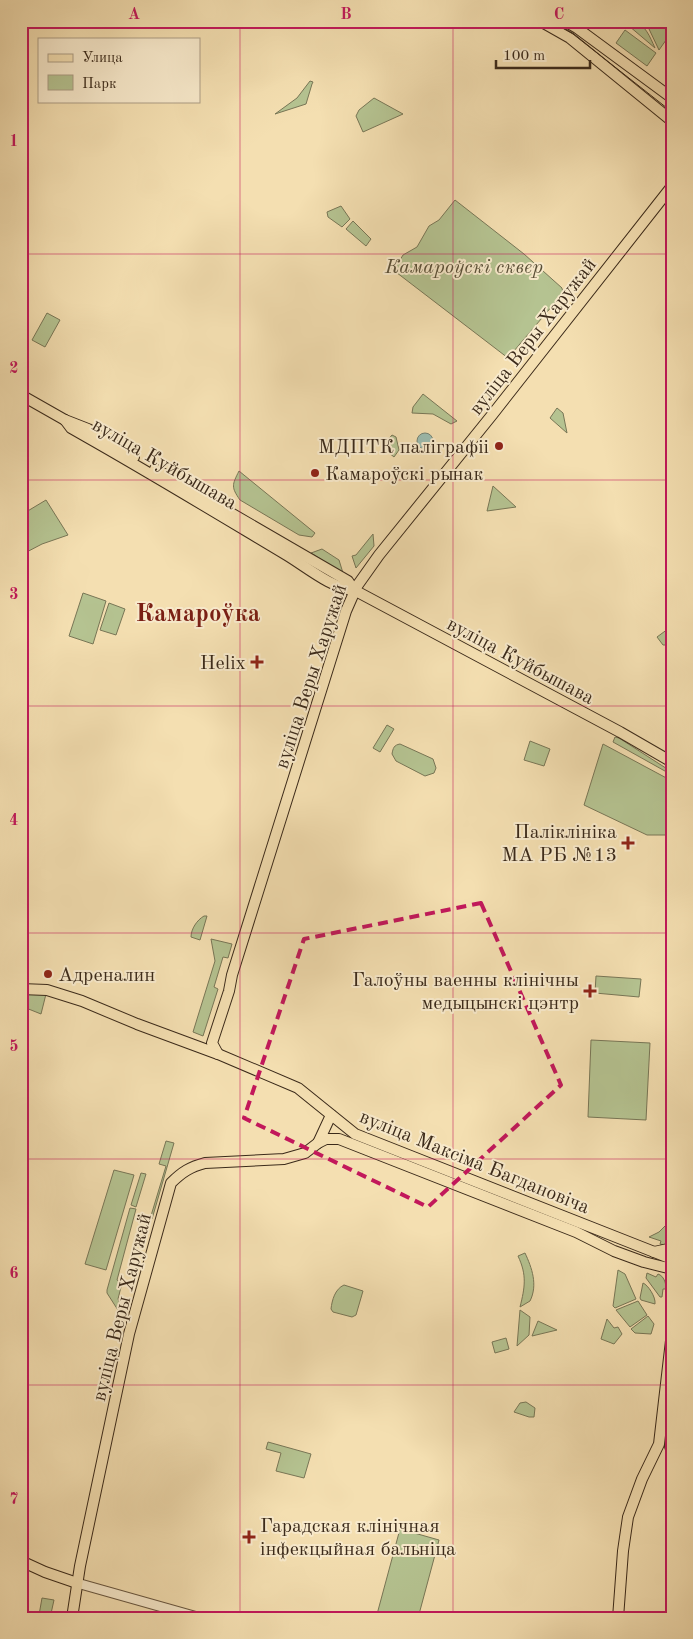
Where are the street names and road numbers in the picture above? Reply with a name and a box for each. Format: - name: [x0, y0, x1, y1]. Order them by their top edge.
- street label: вуліца Веры Харужай: [466, 255, 601, 419]
- street label: вуліца Куйбышава: [88, 415, 240, 514]
- street label: вуліца Веры Харужай: [273, 582, 351, 771]
- street label: вуліца Куйбышава: [443, 615, 597, 709]
- street label: вуліца Максіма Багдановіча: [356, 1107, 592, 1218]
- street label: вуліца Веры Харужай: [90, 1211, 156, 1403]

